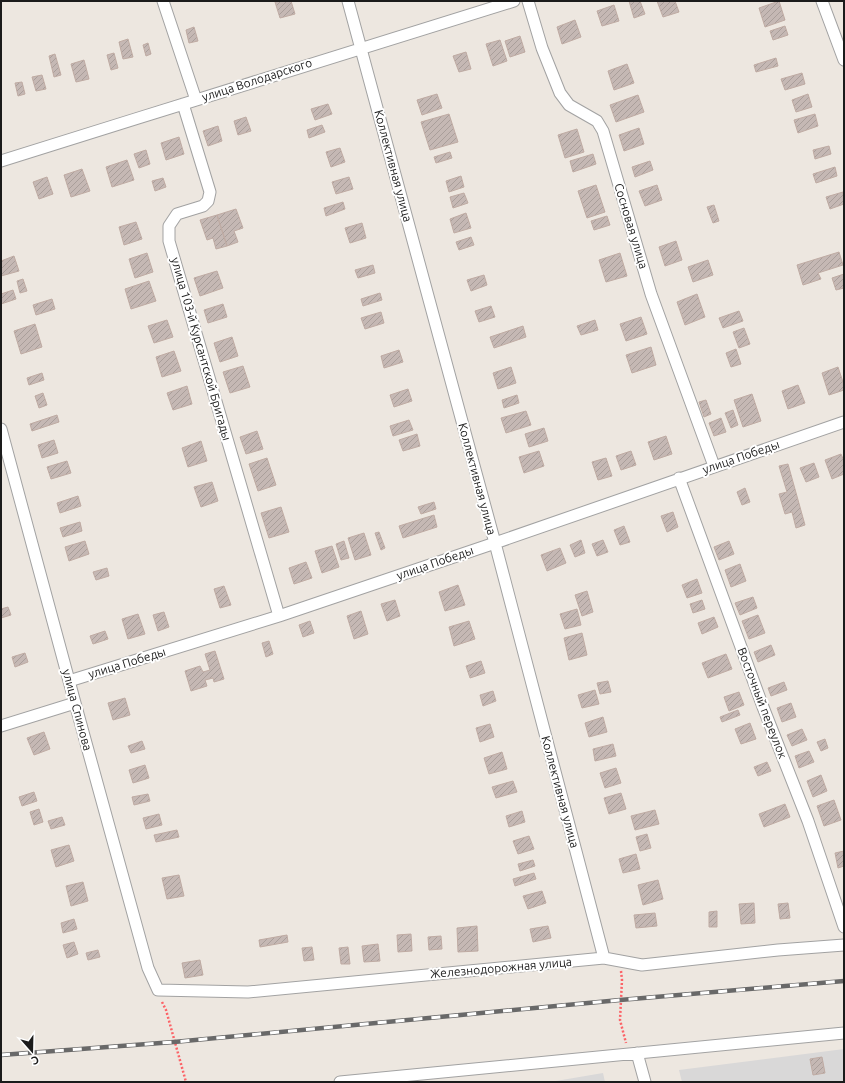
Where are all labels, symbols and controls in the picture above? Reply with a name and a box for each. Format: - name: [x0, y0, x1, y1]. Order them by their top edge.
- street label: улица Володарского: [200, 56, 313, 103]
- street label: Коллективная улица: [372, 108, 415, 223]
- street label: Сосновая улица: [612, 181, 651, 270]
- street label: улица 103-й Курсантской Бригады: [169, 256, 234, 442]
- street label: Коллективная улица: [456, 421, 499, 536]
- street label: улица Победы: [701, 437, 781, 476]
- street label: улица Победы: [395, 543, 475, 582]
- street label: улица Победы: [86, 645, 167, 681]
- street label: Восточный переулок: [735, 646, 790, 760]
- street label: улица Спинова: [60, 668, 95, 752]
- street label: Коллективная улица: [539, 734, 582, 849]
- street label: Железнодорожная улица: [430, 955, 572, 980]
- north arrow: [12, 1031, 52, 1071]
- text: С: [30, 1054, 41, 1067]

